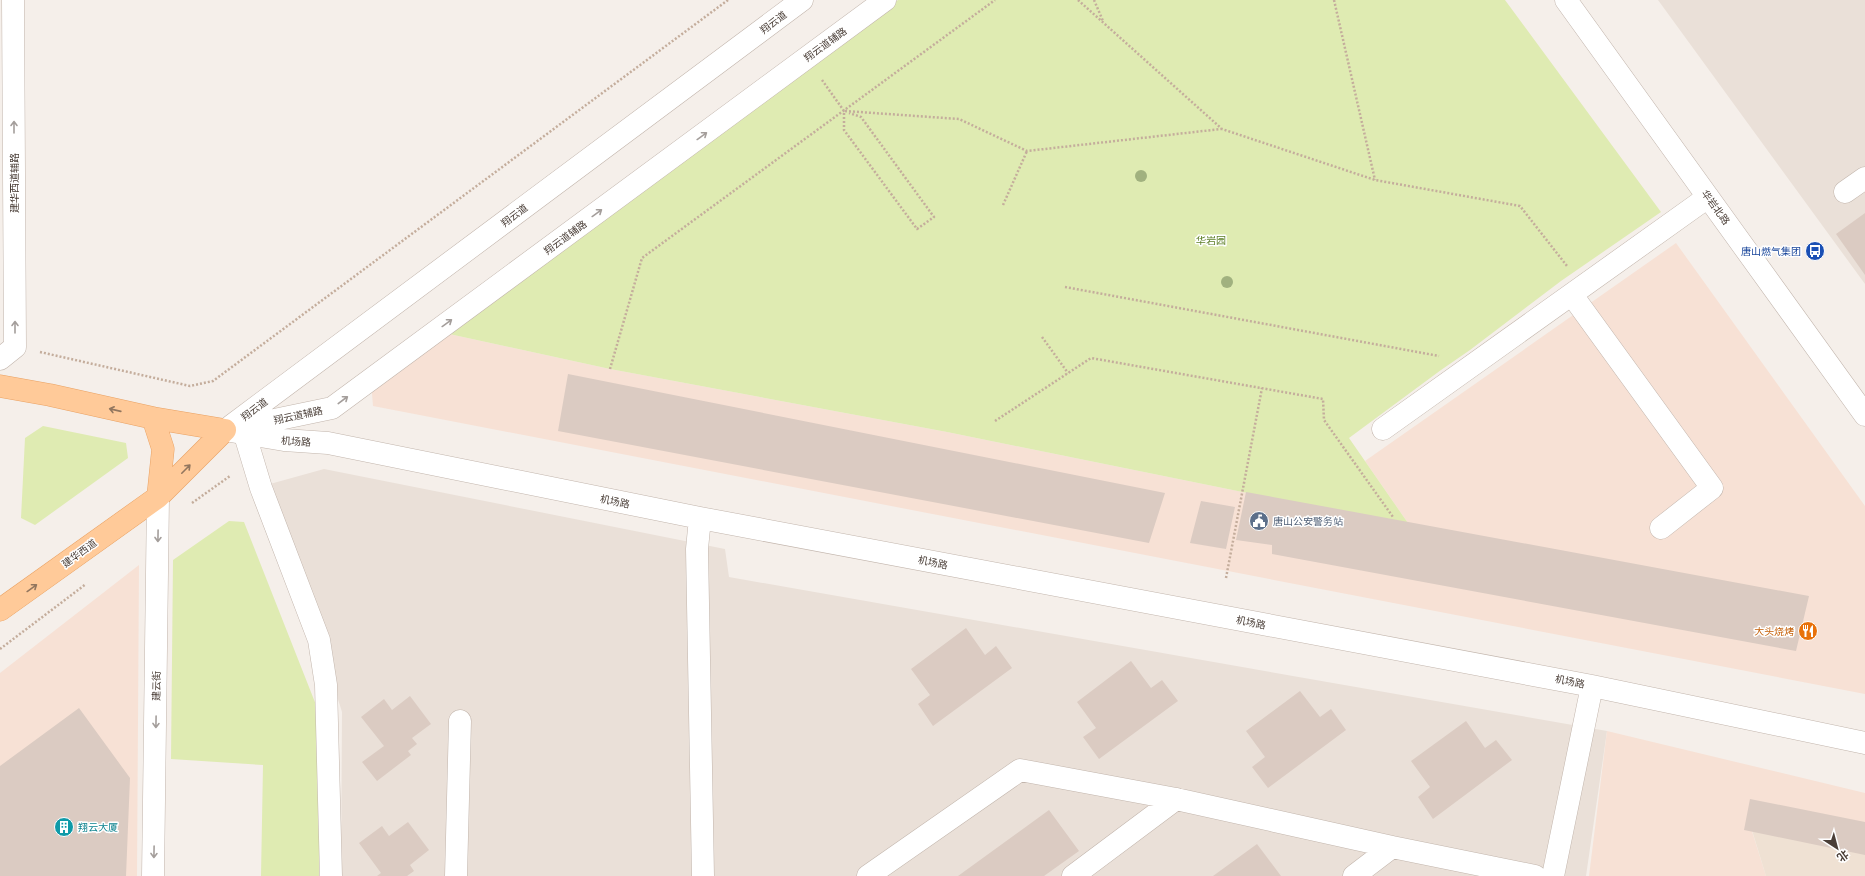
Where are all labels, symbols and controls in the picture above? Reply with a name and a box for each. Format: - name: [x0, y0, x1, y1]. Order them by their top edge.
- street label: 翔云道: [758, 9, 789, 36]
- street label: 翔云道辅路: [802, 25, 849, 64]
- one-way arrow: [10, 121, 18, 134]
- one-way arrow: [696, 131, 707, 140]
- street label: 建华西道辅路: [9, 153, 20, 213]
- street label: 华岩北路: [1699, 188, 1732, 227]
- street label: 翔云道: [499, 202, 530, 229]
- one-way arrow: [591, 209, 602, 217]
- street label: 翔云道辅路: [542, 218, 589, 257]
- park label: 华岩园: [1196, 235, 1226, 246]
- bus stop icon: 唐山燃气集团: [1804, 240, 1826, 262]
- place label: 唐山燃气集团: [1741, 246, 1801, 257]
- one-way arrow: [442, 319, 453, 327]
- one-way arrow: [11, 321, 19, 334]
- street label: 翔云道: [239, 396, 270, 423]
- one-way arrow: [337, 396, 348, 405]
- one-way arrow: [109, 405, 122, 413]
- street label: 翔云道辅路: [273, 405, 324, 426]
- street label: 机场路: [281, 435, 311, 448]
- one-way arrow: [181, 464, 191, 474]
- street label: 机场路: [599, 493, 631, 510]
- public building icon: 唐山公安警务站: [1248, 510, 1270, 532]
- place label: 唐山公安警务站: [1273, 516, 1343, 527]
- one-way arrow: [154, 529, 162, 542]
- street label: 建华西道: [60, 537, 99, 570]
- street label: 机场路: [917, 554, 949, 571]
- one-way arrow: [26, 583, 37, 592]
- street label: 机场路: [1235, 614, 1267, 631]
- restaurant icon: 大头烧烤: [1797, 620, 1819, 642]
- place label: 大头烧烤: [1754, 626, 1794, 637]
- street label: 建云街: [151, 671, 162, 701]
- street label: 机场路: [1554, 673, 1586, 690]
- one-way arrow: [152, 715, 159, 728]
- building icon: 翔云大厦: [53, 816, 75, 838]
- place label: 翔云大厦: [78, 822, 118, 833]
- north arrow: [1817, 828, 1857, 868]
- one-way arrow: [150, 845, 158, 858]
- text: 北: [1835, 848, 1851, 864]

